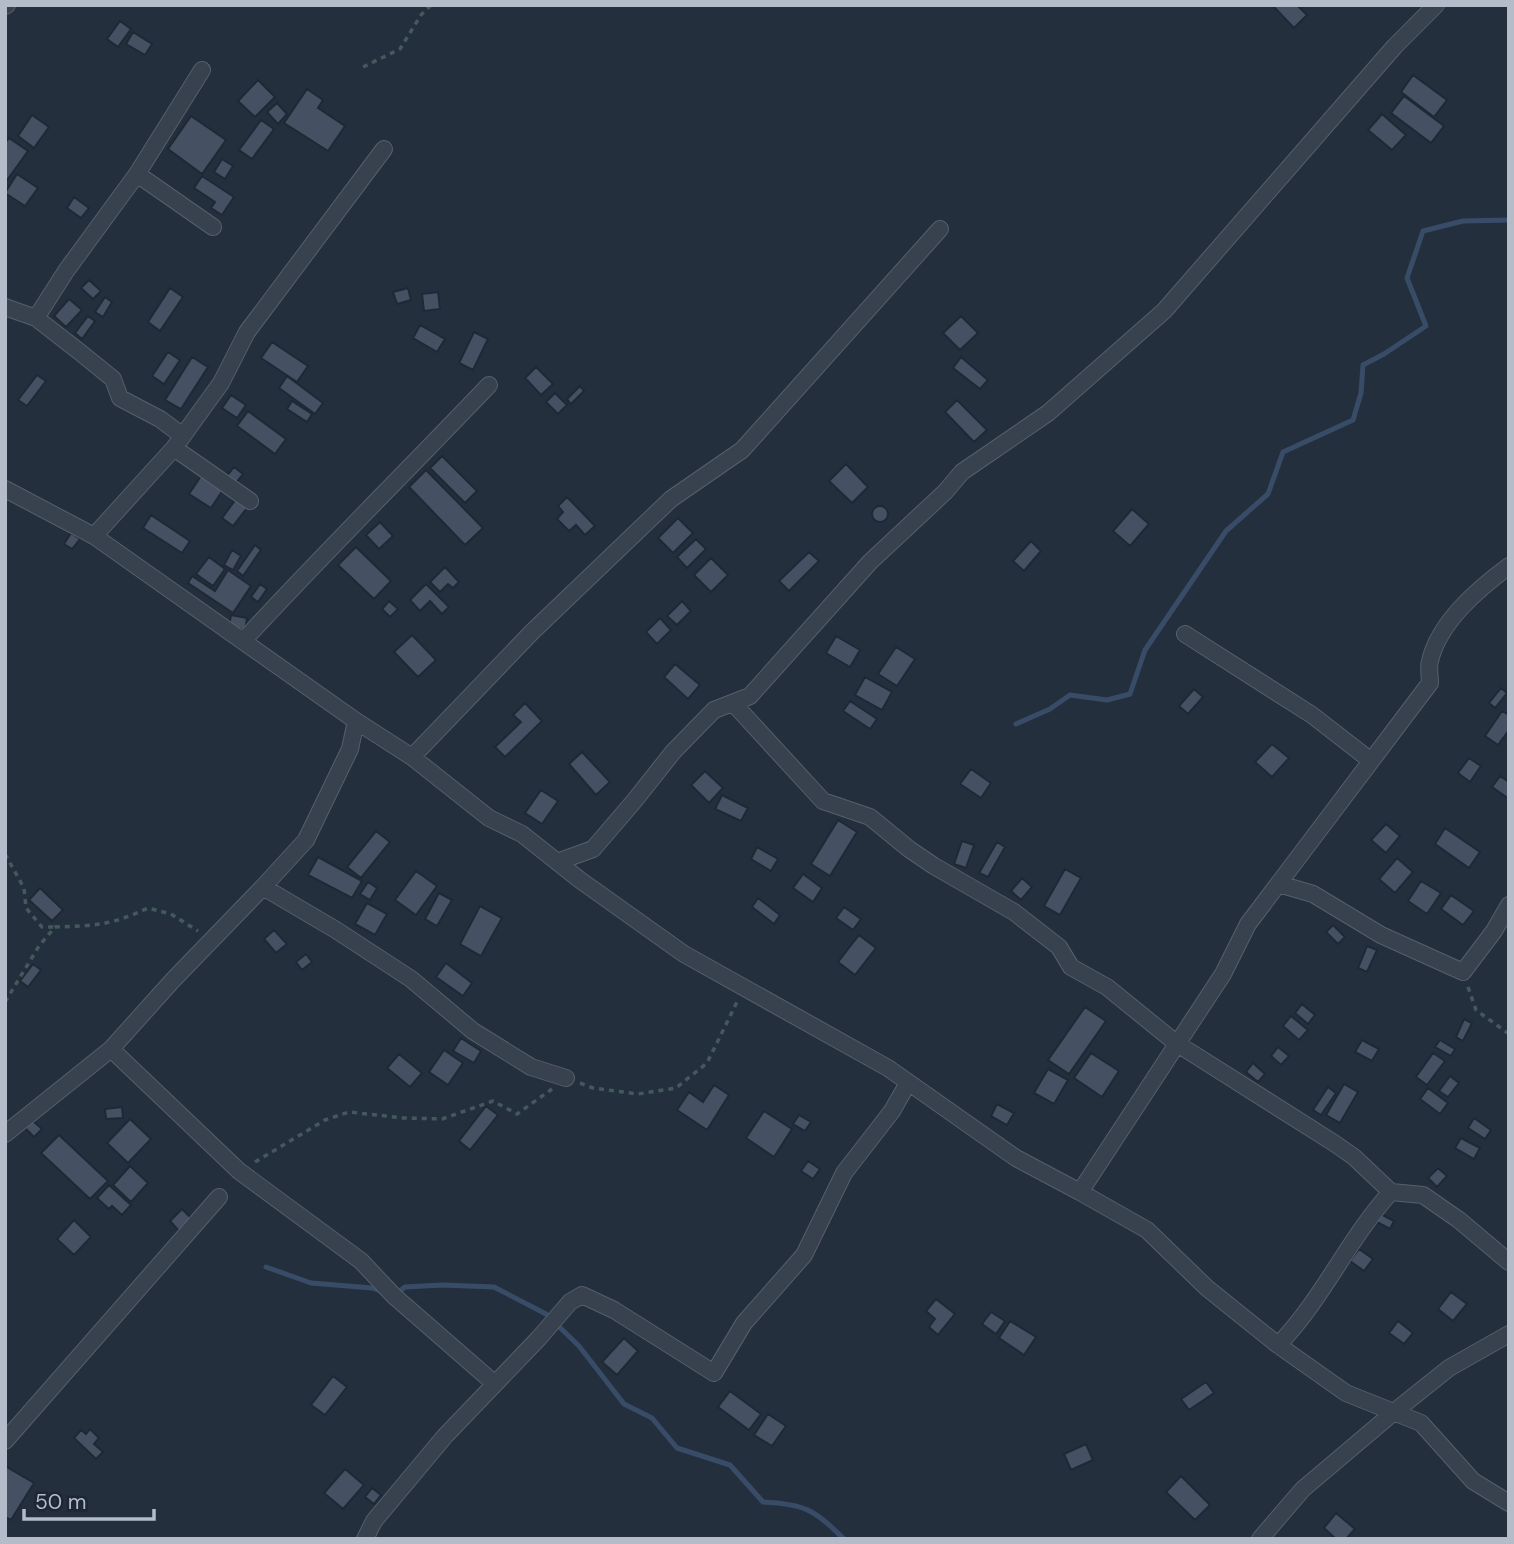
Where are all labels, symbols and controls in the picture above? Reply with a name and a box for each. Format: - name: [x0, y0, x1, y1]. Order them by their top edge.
- scale bar: [24, 1478, 154, 1522]
- text: 50 m: [35, 1488, 86, 1516]

